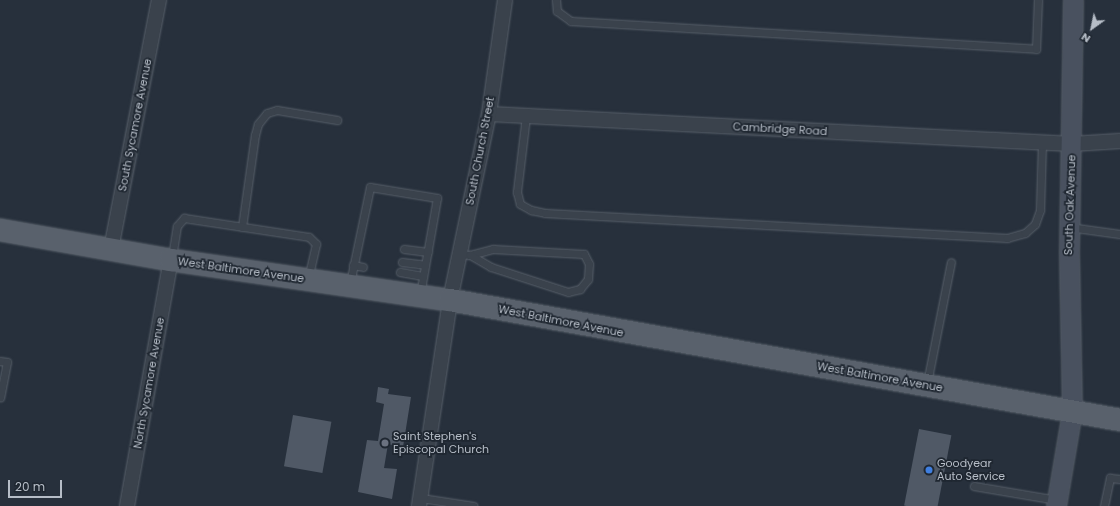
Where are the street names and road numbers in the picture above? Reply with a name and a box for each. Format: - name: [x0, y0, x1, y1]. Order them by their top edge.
- street label: South Sycamore Avenue: [116, 58, 154, 192]
- street label: South Church Street: [463, 96, 497, 206]
- street label: Cambridge Road: [732, 120, 828, 138]
- street label: South Oak Avenue: [1062, 155, 1078, 255]
- street label: West Baltimore Avenue: [177, 255, 305, 285]
- street label: West Baltimore Avenue: [497, 302, 625, 340]
- street label: North Sycamore Avenue: [131, 316, 167, 450]
- street label: West Baltimore Avenue: [816, 359, 944, 395]

